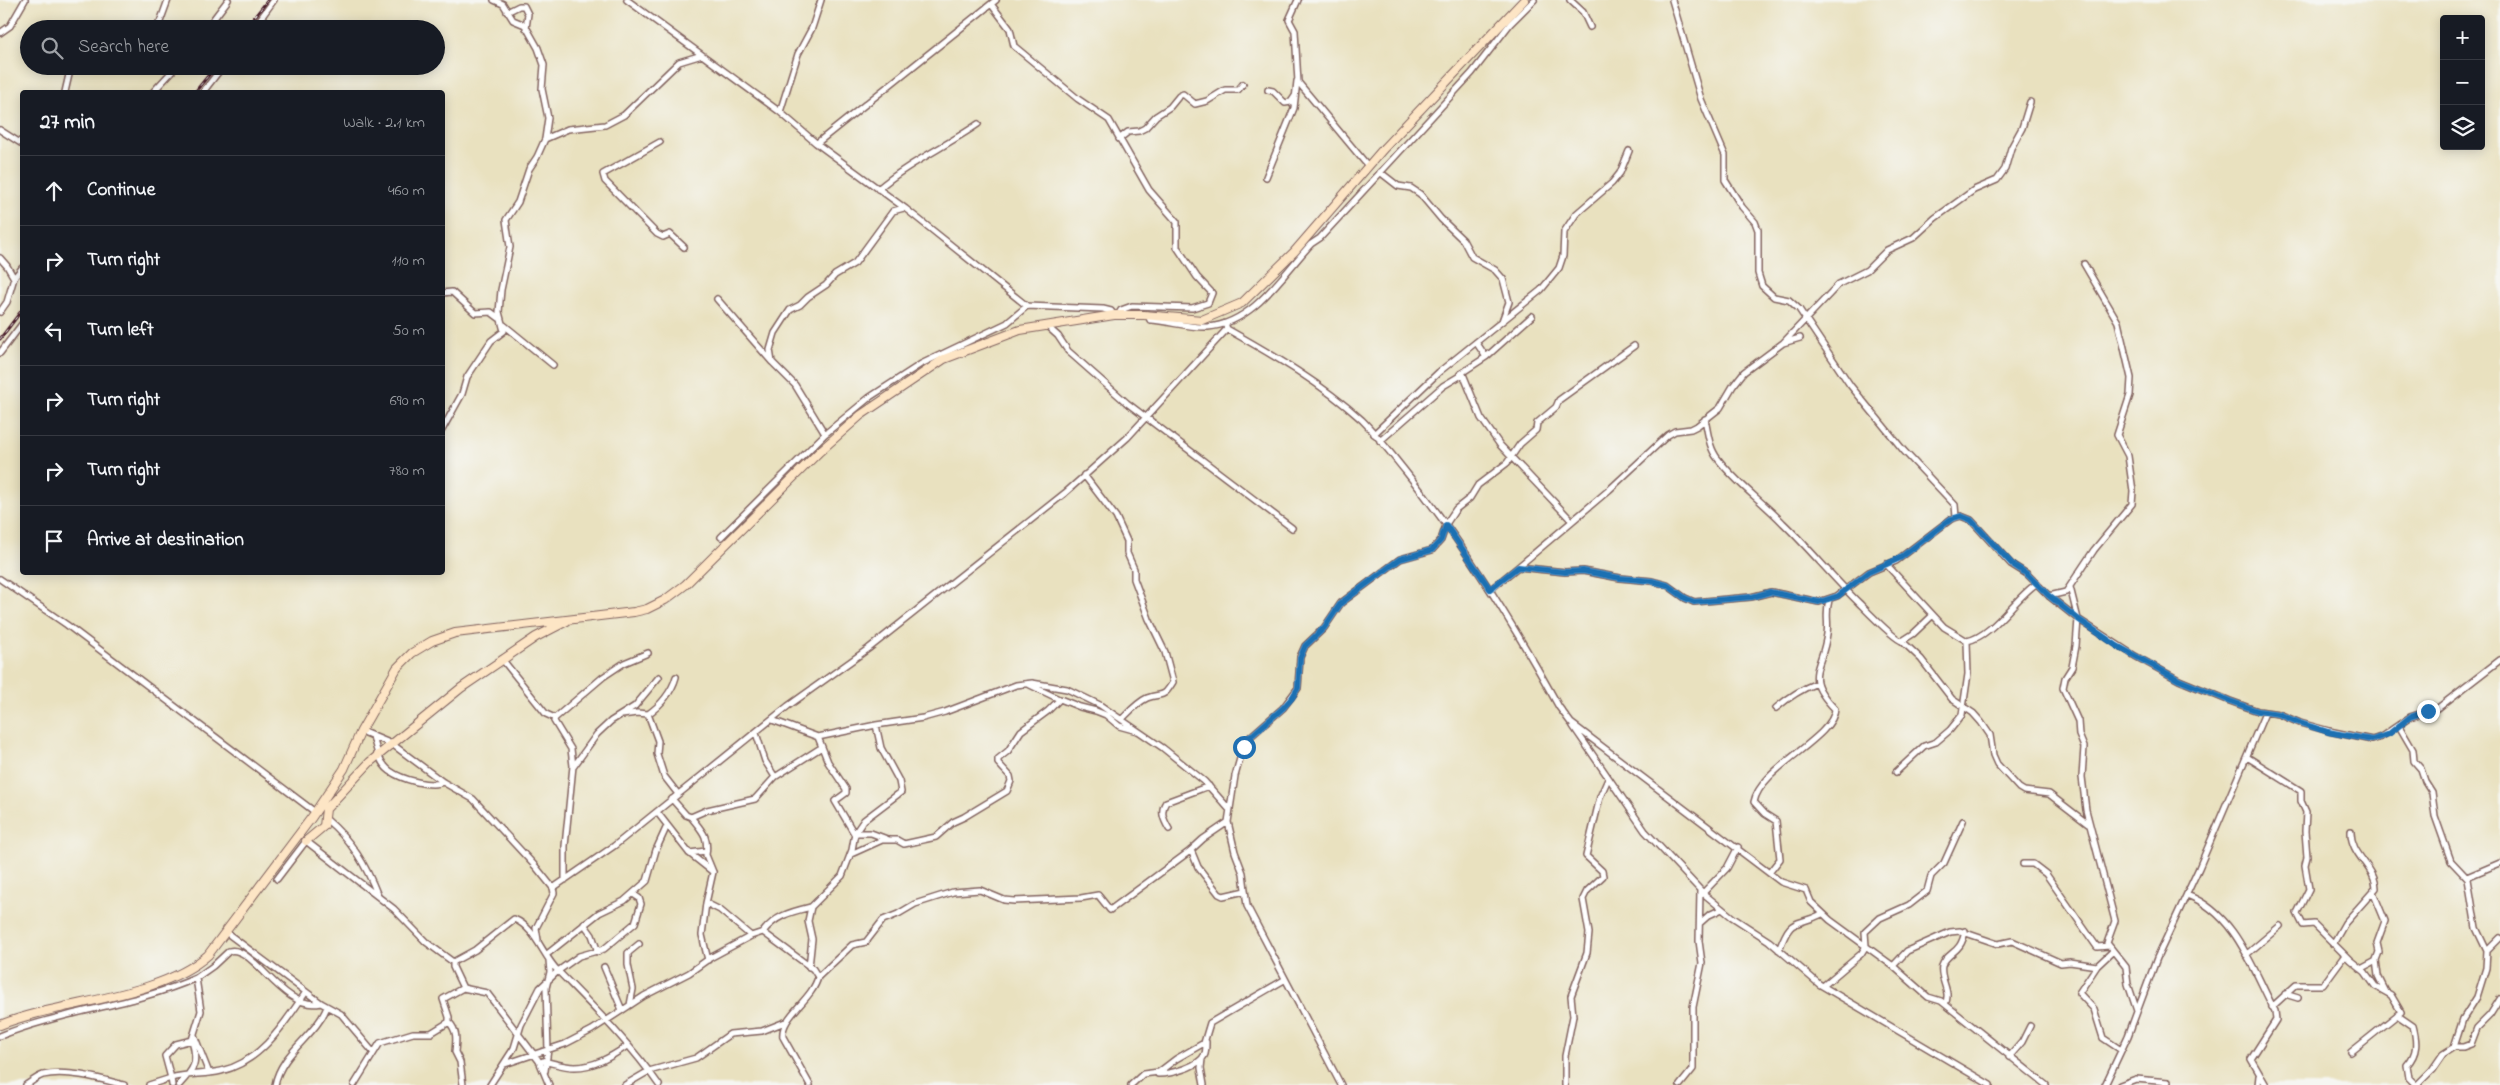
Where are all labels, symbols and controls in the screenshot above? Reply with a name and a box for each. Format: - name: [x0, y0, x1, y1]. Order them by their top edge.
- map controls: [2440, 15, 2485, 150]
- button: +: [2440, 15, 2485, 60]
- search box: [20, 20, 445, 75]
- icon: search: [38, 34, 66, 62]
- text: Search here: [78, 34, 169, 61]
- button: −: [2440, 60, 2485, 105]
- button: layers: [2440, 105, 2485, 150]
- text: 27 min: [40, 108, 95, 138]
- text: Walk · 2.1 km: [343, 111, 425, 135]
- icon: ahead: [40, 177, 68, 205]
- text: Continue: [87, 177, 155, 204]
- text: 460 m: [388, 179, 425, 203]
- icon: right: [40, 247, 68, 275]
- text: Turn right: [87, 247, 160, 274]
- text: 110 m: [391, 249, 425, 273]
- icon: left: [40, 317, 68, 345]
- text: Turn left: [87, 317, 154, 344]
- text: 50 m: [393, 319, 425, 343]
- icon: right: [40, 387, 68, 415]
- text: Turn right: [87, 387, 160, 414]
- text: 690 m: [390, 389, 425, 413]
- icon: right: [40, 457, 68, 485]
- text: Turn right: [87, 457, 160, 484]
- text: 780 m: [389, 459, 425, 483]
- icon: arrive: [40, 527, 68, 555]
- text: Arrive at destination: [87, 527, 244, 554]
- route end: [2417, 700, 2440, 723]
- route start: [1233, 736, 1256, 759]

